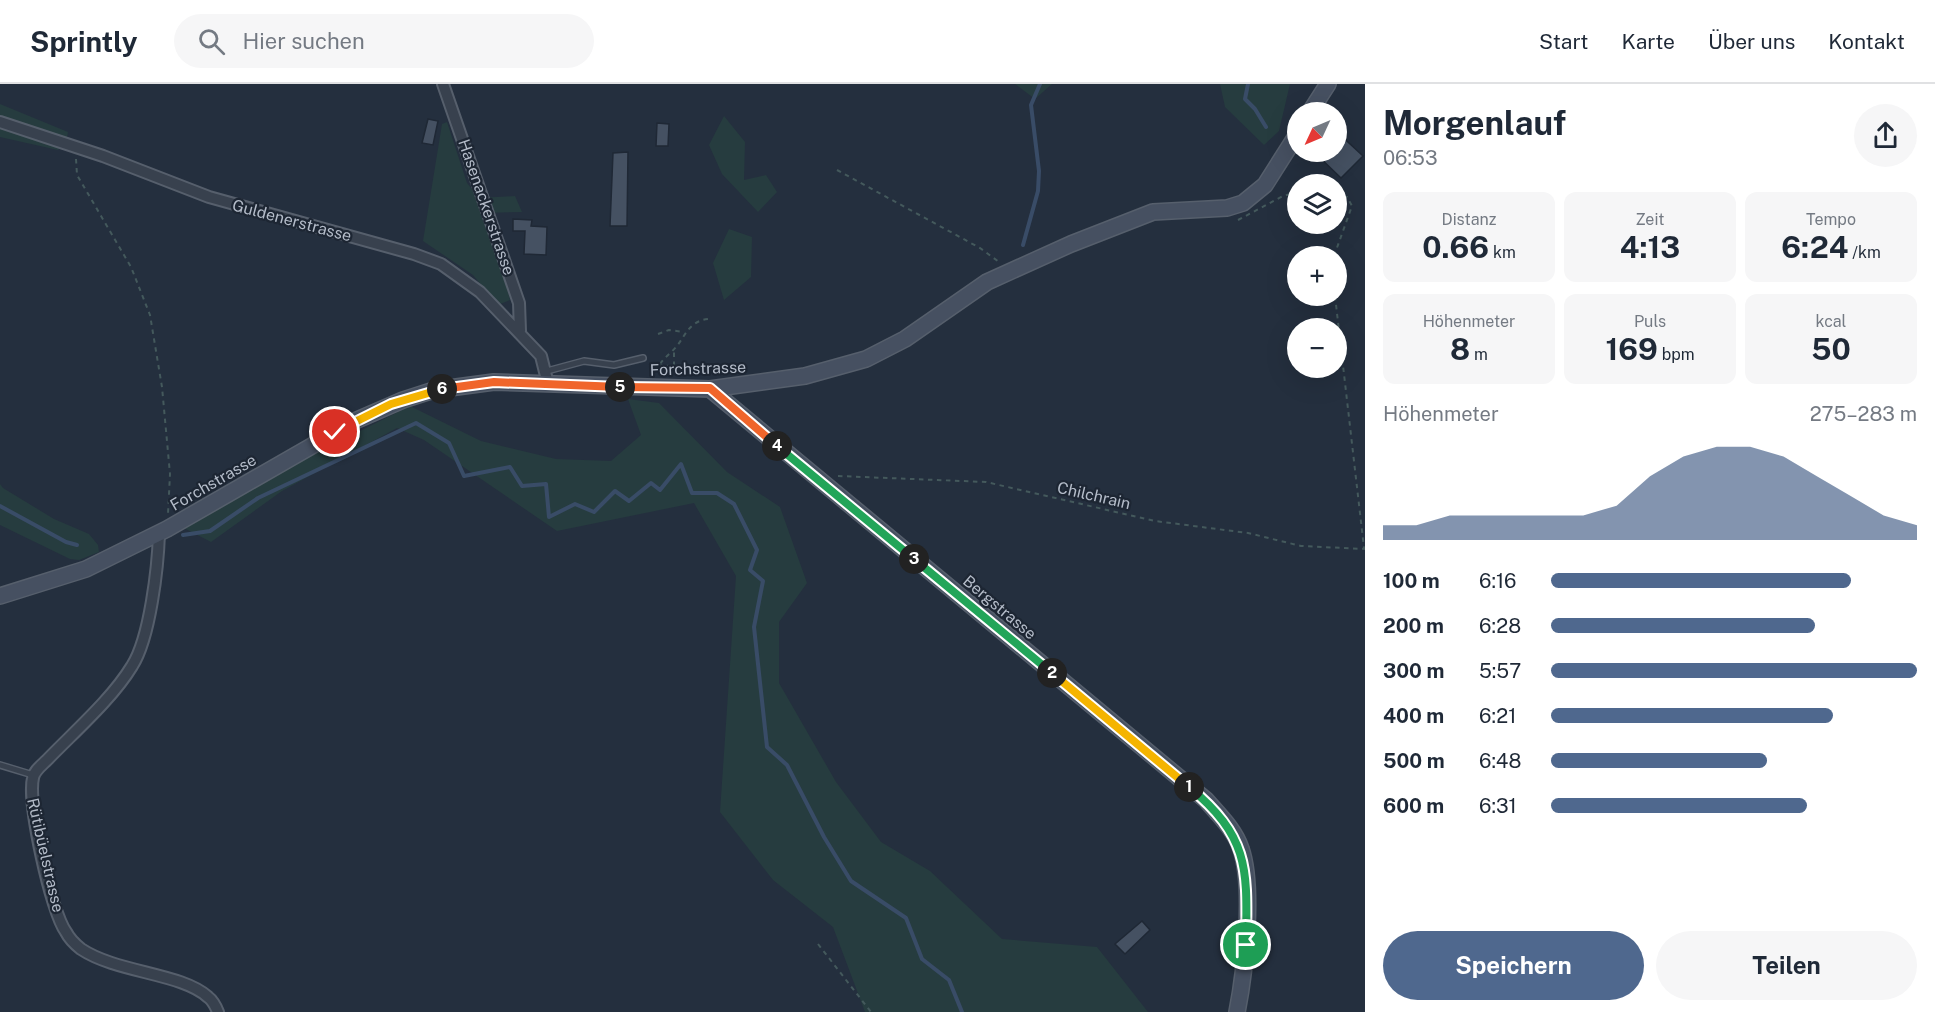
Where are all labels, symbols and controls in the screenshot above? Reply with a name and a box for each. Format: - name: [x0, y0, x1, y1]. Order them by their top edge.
- search box: [174, 14, 594, 68]
- text: Sprintly: [30, 25, 138, 58]
- icon: search: [195, 25, 228, 58]
- text: Hier suchen: [243, 28, 365, 54]
- text: Start: [1539, 29, 1588, 54]
- text: Karte: [1621, 29, 1675, 54]
- text: Über uns: [1708, 29, 1795, 54]
- text: Kontakt: [1828, 29, 1905, 54]
- north arrow: [1287, 102, 1347, 162]
- map controls: [1287, 102, 1347, 378]
- text: Morgenlauf: [1383, 104, 1566, 142]
- button: share: [1854, 104, 1917, 167]
- street label: Hasenackerstrasse: [454, 137, 519, 278]
- text: 06:53: [1383, 146, 1437, 170]
- button: layers: [1287, 174, 1347, 234]
- street label: Guldenerstrasse: [230, 195, 354, 246]
- text: Distanz: [1442, 210, 1496, 229]
- text: Zeit: [1635, 210, 1665, 229]
- text: Tempo: [1806, 210, 1856, 229]
- text: 0.66: [1422, 229, 1489, 265]
- text: 4:13: [1620, 229, 1680, 265]
- text: 6:24: [1781, 229, 1848, 265]
- text: km: [1489, 243, 1516, 262]
- text: /km: [1848, 243, 1881, 262]
- button: +: [1287, 246, 1347, 306]
- text: Höhenmeter: [1423, 312, 1515, 331]
- text: Puls: [1634, 312, 1666, 331]
- text: kcal: [1816, 312, 1846, 331]
- button: −: [1287, 318, 1347, 378]
- text: 8: [1450, 331, 1470, 367]
- text: 169: [1605, 331, 1658, 367]
- text: 50: [1811, 331, 1851, 367]
- text: m: [1470, 345, 1488, 364]
- text: bpm: [1658, 345, 1695, 364]
- street label: Forchstrasse: [650, 357, 746, 380]
- pin: 5: [605, 372, 635, 402]
- pin: 6: [427, 374, 457, 404]
- text: 5: [615, 377, 625, 396]
- text: 6: [437, 379, 447, 398]
- text: Höhenmeter: [1383, 402, 1499, 426]
- text: 275–283 m: [1810, 402, 1917, 426]
- pin: [309, 406, 360, 457]
- icon: check: [318, 415, 351, 448]
- pin: 4: [762, 431, 792, 461]
- text: 4: [772, 436, 782, 455]
- street label: Forchstrasse: [167, 450, 260, 515]
- street label: Chilchrain: [1055, 478, 1132, 513]
- pin: 3: [899, 544, 929, 574]
- text: 3: [909, 549, 919, 568]
- text: 100 m: [1383, 569, 1440, 593]
- text: 6:16: [1479, 569, 1517, 593]
- street label: Bergstrasse: [959, 571, 1040, 643]
- text: 200 m: [1383, 614, 1444, 638]
- text: 6:28: [1479, 614, 1521, 638]
- pin: 2: [1037, 658, 1067, 688]
- text: 300 m: [1383, 659, 1444, 683]
- text: 5:57: [1479, 659, 1521, 683]
- text: 2: [1047, 663, 1057, 682]
- text: 400 m: [1383, 704, 1444, 728]
- text: 6:21: [1479, 704, 1516, 728]
- text: 500 m: [1383, 749, 1445, 773]
- text: 6:48: [1479, 749, 1521, 773]
- pin: 1: [1174, 772, 1204, 802]
- text: 1: [1186, 777, 1192, 796]
- text: 600 m: [1383, 794, 1444, 818]
- text: 6:31: [1479, 794, 1517, 818]
- street label: Rütibüelstrasse: [23, 796, 68, 914]
- pin: [1220, 919, 1271, 970]
- icon: arrive: [1229, 928, 1262, 961]
- button: Speichern: [1383, 931, 1644, 1000]
- button: Teilen: [1656, 931, 1917, 1000]

